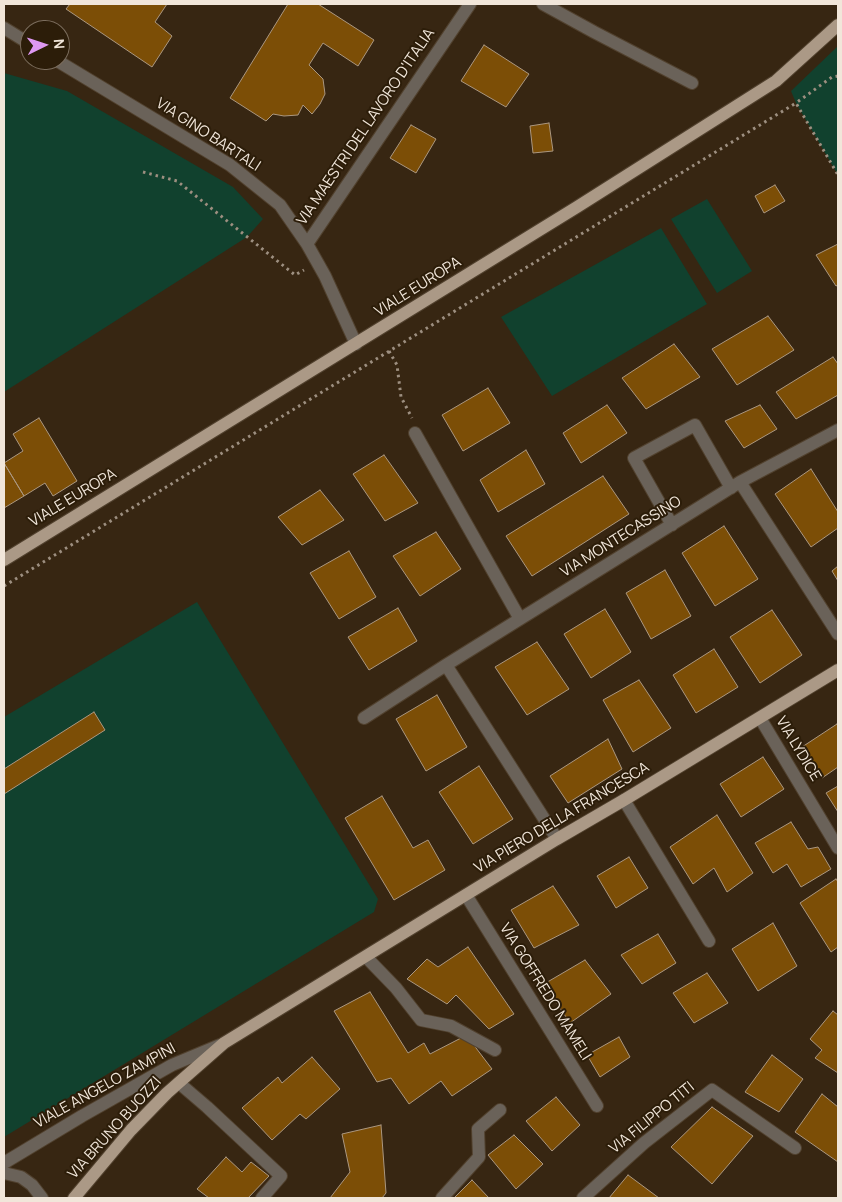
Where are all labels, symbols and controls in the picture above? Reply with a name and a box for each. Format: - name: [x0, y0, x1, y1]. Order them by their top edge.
- north arrow: [20, 20, 70, 70]
- street label: VIA MAESTRI DEL LAVORO D'ITALIA: [293, 25, 439, 229]
- text: N: [50, 38, 69, 50]
- street label: VIA GINO BARTALI: [152, 95, 264, 175]
- street label: VIALE EUROPA: [371, 253, 465, 321]
- street label: VIALE EUROPA: [26, 465, 120, 531]
- street label: VIA MONTECASSINO: [557, 493, 685, 581]
- street label: VIA LYDICE: [772, 713, 824, 785]
- street label: VIA PIERO DELLA FRANCESCA: [471, 759, 653, 877]
- street label: VIA GOFFREDO MAMELI: [496, 920, 594, 1064]
- street label: VIALE ANGELO ZAMPINI: [31, 1040, 179, 1132]
- street label: VIA BRUNO BUOZZI: [65, 1073, 165, 1183]
- street label: VIA FILIPPO TITI: [606, 1078, 698, 1158]

